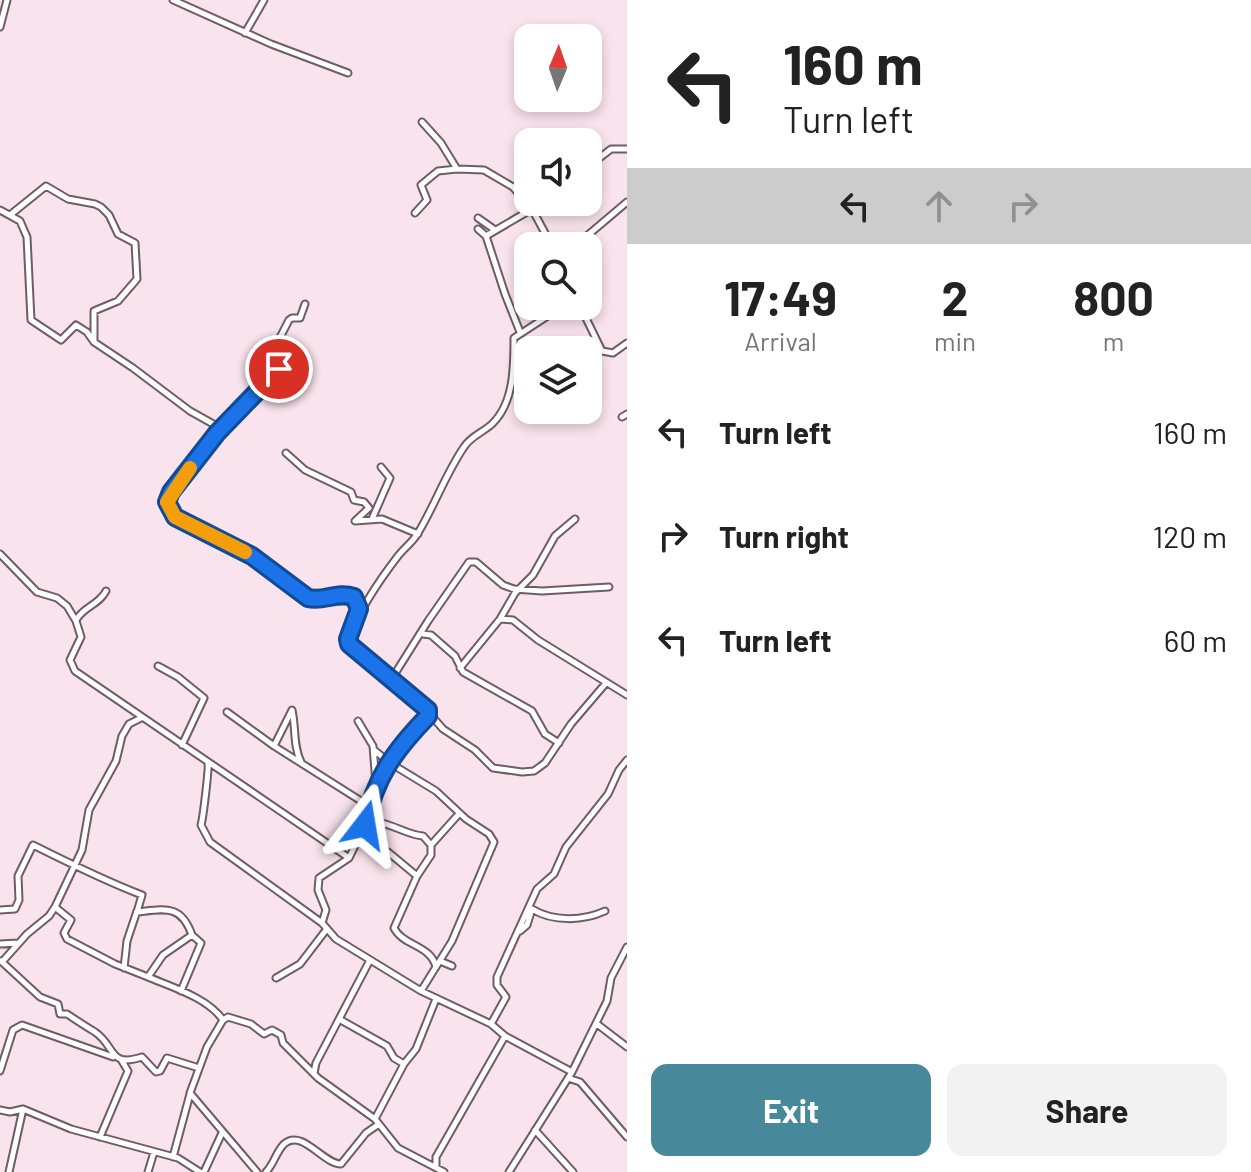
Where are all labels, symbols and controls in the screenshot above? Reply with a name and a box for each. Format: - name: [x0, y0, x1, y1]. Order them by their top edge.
- north arrow: [514, 24, 602, 112]
- map controls: [514, 24, 602, 424]
- text: 160 m: [783, 29, 923, 96]
- icon: left: [651, 32, 755, 136]
- text: Turn left: [783, 97, 914, 140]
- button: sound: [514, 128, 602, 216]
- icon: left: [833, 184, 877, 228]
- icon: ahead: [917, 184, 961, 228]
- icon: right: [1001, 184, 1045, 228]
- button: search: [514, 232, 602, 320]
- text: 17:49: [724, 268, 837, 326]
- text: 2: [942, 268, 968, 326]
- text: 800: [1073, 268, 1154, 326]
- text: Arrival: [744, 325, 817, 356]
- text: min: [934, 325, 976, 356]
- text: m: [1103, 325, 1124, 356]
- pin: [245, 335, 313, 403]
- button: layers: [514, 336, 602, 424]
- icon: arrive: [257, 347, 301, 391]
- icon: left: [651, 410, 695, 454]
- text: Turn left: [719, 414, 832, 450]
- text: 160 m: [1153, 414, 1227, 450]
- icon: right: [651, 514, 695, 558]
- text: Turn right: [719, 518, 849, 554]
- text: 120 m: [1153, 518, 1227, 554]
- icon: left: [651, 618, 695, 662]
- text: Turn left: [719, 622, 832, 658]
- text: 60 m: [1164, 622, 1227, 658]
- position arrow: [323, 783, 407, 867]
- button: Exit: [651, 1064, 931, 1156]
- button: Share: [947, 1064, 1227, 1156]

